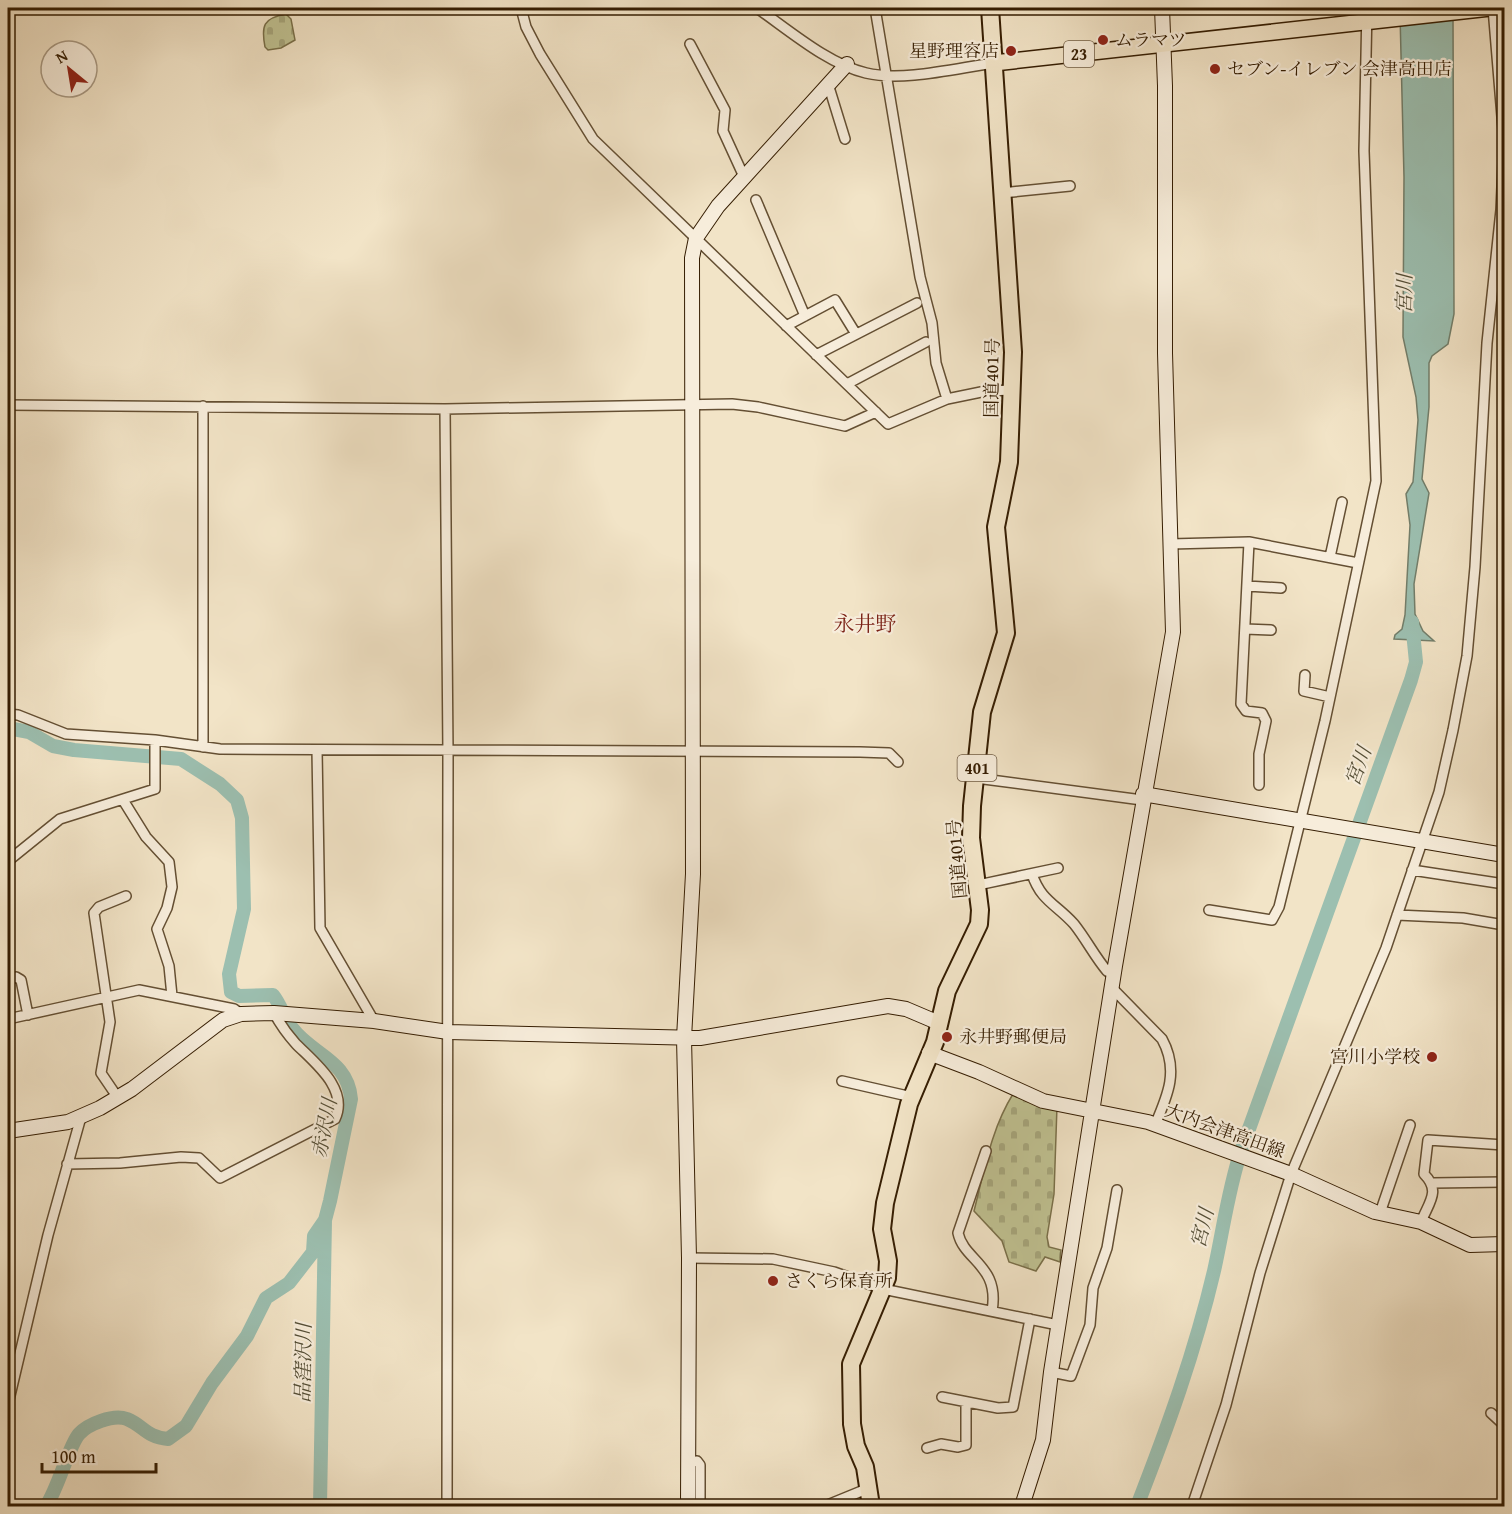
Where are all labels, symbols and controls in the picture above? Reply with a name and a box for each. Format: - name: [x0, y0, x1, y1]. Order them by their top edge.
- place label: ムラマツ: [1115, 26, 1186, 53]
- marker: ムラマツ: [1096, 33, 1110, 47]
- place label: 星野理容店: [909, 37, 999, 64]
- north arrow: [39, 39, 99, 99]
- road number: 23: [1064, 41, 1094, 67]
- text: N: [51, 43, 72, 69]
- marker: 星野理容店: [1004, 44, 1018, 58]
- place label: セブン-イレブン 会津高田店: [1227, 55, 1452, 82]
- marker: セブン-イレブン 会津高田店: [1208, 62, 1222, 76]
- water label: 宮川: [1389, 272, 1418, 314]
- street label: 国道401号: [977, 338, 1006, 418]
- district label: 永井野: [834, 608, 897, 639]
- water label: 宮川: [1337, 740, 1379, 790]
- road number: 401: [958, 755, 996, 781]
- street label: 国道401号: [940, 818, 973, 900]
- place label: 永井野郵便局: [959, 1023, 1067, 1050]
- marker: 永井野郵便局: [940, 1030, 954, 1044]
- place label: 宮川小学校: [1330, 1043, 1420, 1070]
- marker: 宮川小学校: [1425, 1050, 1439, 1064]
- water label: 赤沢川: [304, 1094, 344, 1160]
- street label: 大内会津高田線: [1161, 1096, 1289, 1165]
- water label: 宮川: [1183, 1203, 1221, 1251]
- place label: さくら保育所: [785, 1267, 893, 1294]
- marker: さくら保育所: [766, 1274, 780, 1288]
- water label: 品窪沢川: [287, 1321, 318, 1403]
- scale bar: [42, 1436, 156, 1474]
- text: 100 m: [51, 1443, 96, 1470]

